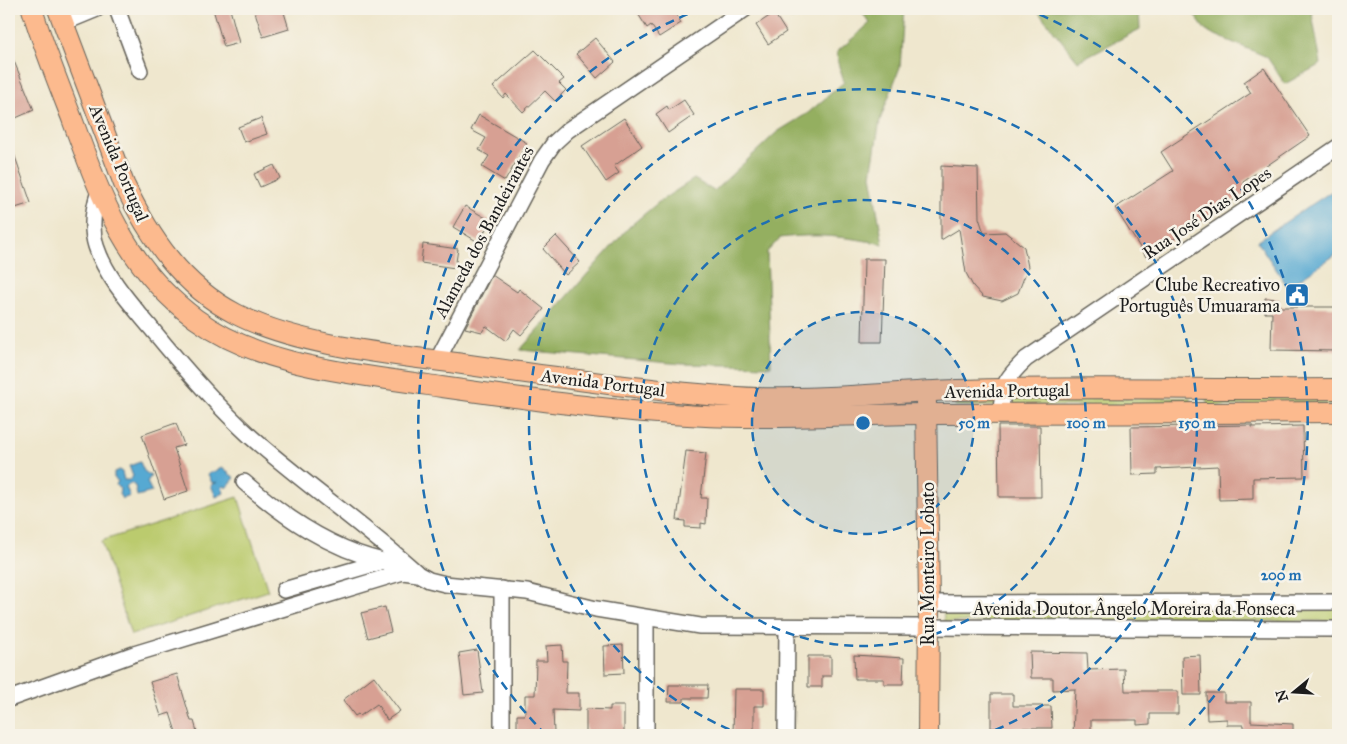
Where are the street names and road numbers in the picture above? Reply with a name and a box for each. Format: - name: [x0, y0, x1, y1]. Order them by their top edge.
- street label: Avenida Portugal: [83, 100, 154, 225]
- street label: Alameda dos Bandeirantes: [429, 142, 539, 323]
- street label: Rua José Dias Lopes: [1139, 162, 1276, 265]
- street label: Avenida Portugal: [538, 364, 667, 403]
- street label: Avenida Portugal: [943, 379, 1070, 404]
- street label: Rua Monteiro Lobato: [917, 482, 939, 646]
- street label: Avenida Doutor Ângelo Moreira da Fonseca: [972, 597, 1295, 621]

